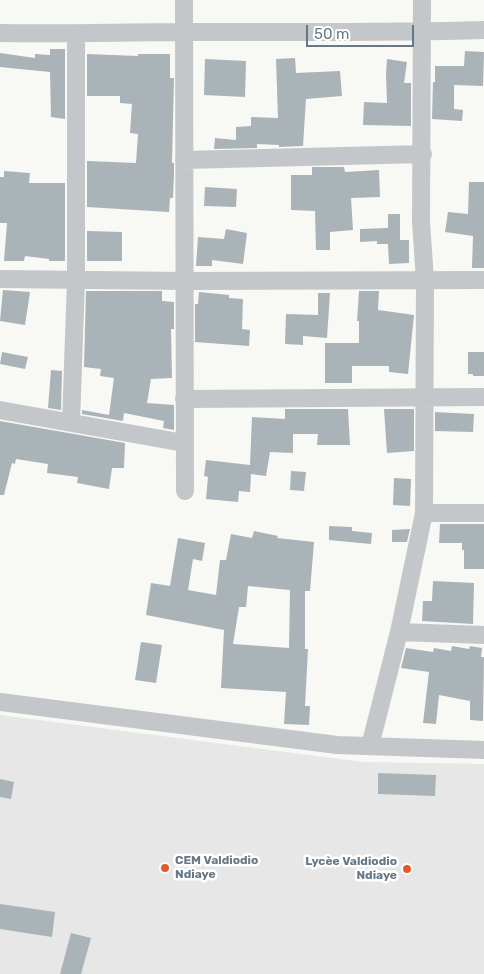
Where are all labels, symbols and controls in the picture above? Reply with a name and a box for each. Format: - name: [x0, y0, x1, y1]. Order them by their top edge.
- scale bar: [309, 15, 416, 47]
- text: 50 m: [314, 25, 349, 43]
- place label: CEM Valdiodio Ndiaye: [175, 854, 258, 882]
- place label: Lycèe Valdiodio Ndiaye: [305, 855, 397, 883]
- marker: CEM Valdiodio Ndiaye: [159, 862, 171, 874]
- marker: Lycèe Valdiodio Ndiaye: [401, 863, 413, 875]

